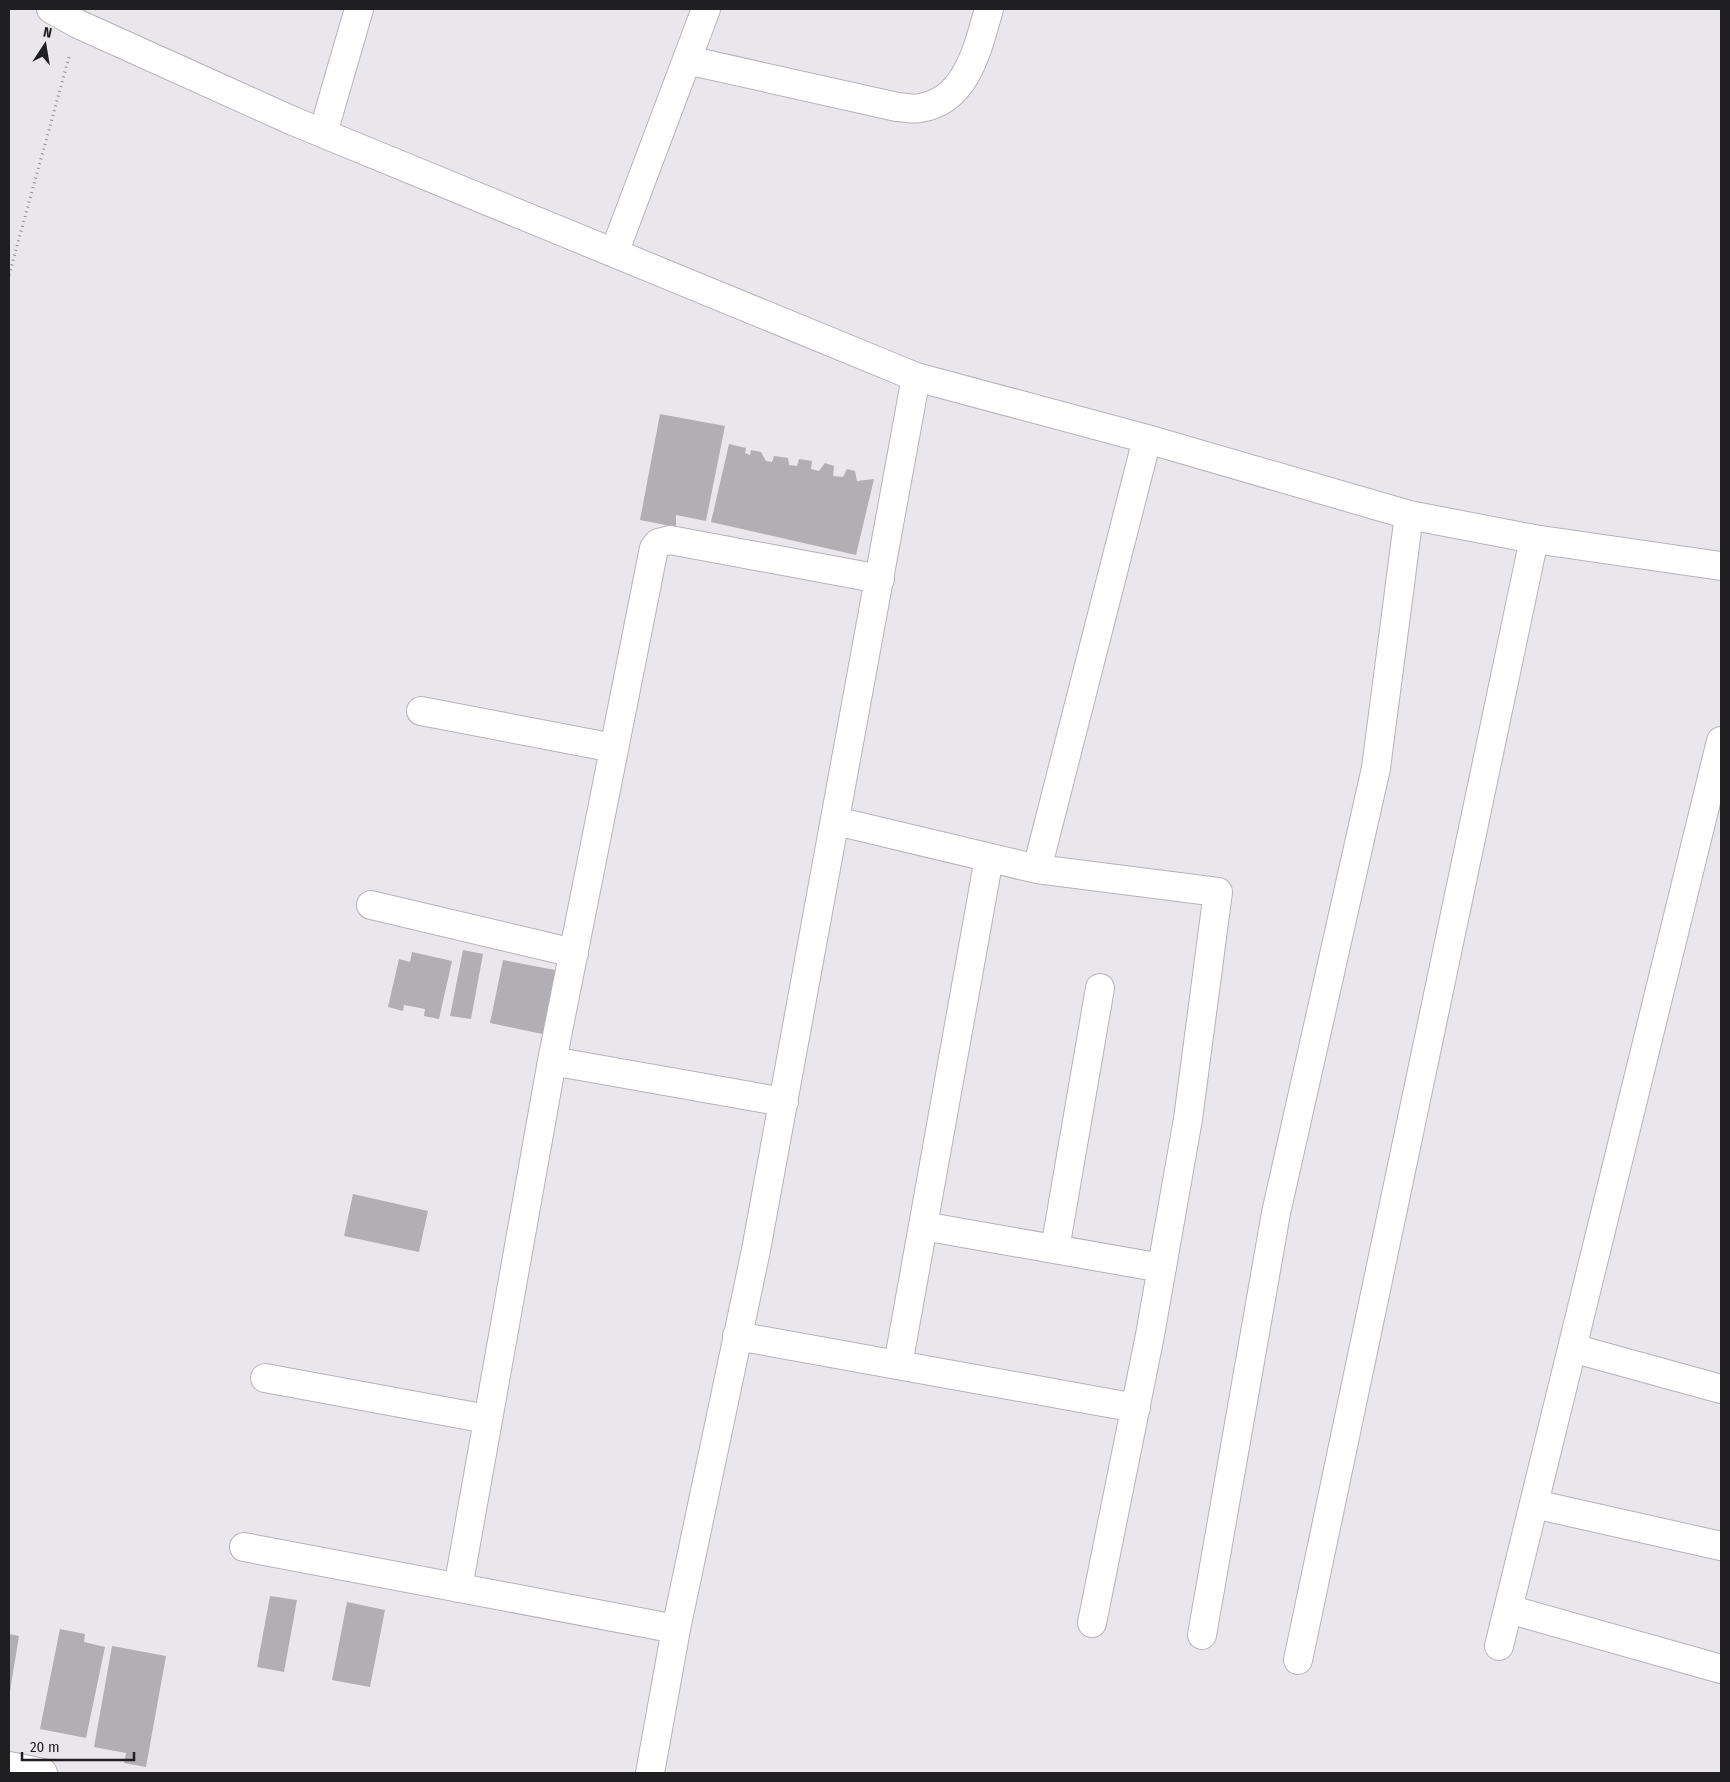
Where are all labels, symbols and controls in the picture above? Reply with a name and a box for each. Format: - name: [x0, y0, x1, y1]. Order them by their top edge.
- north arrow: [20, 20, 70, 70]
- text: N: [42, 24, 53, 42]
- scale bar: [22, 1730, 135, 1762]
- text: 20 m: [30, 1738, 60, 1756]

